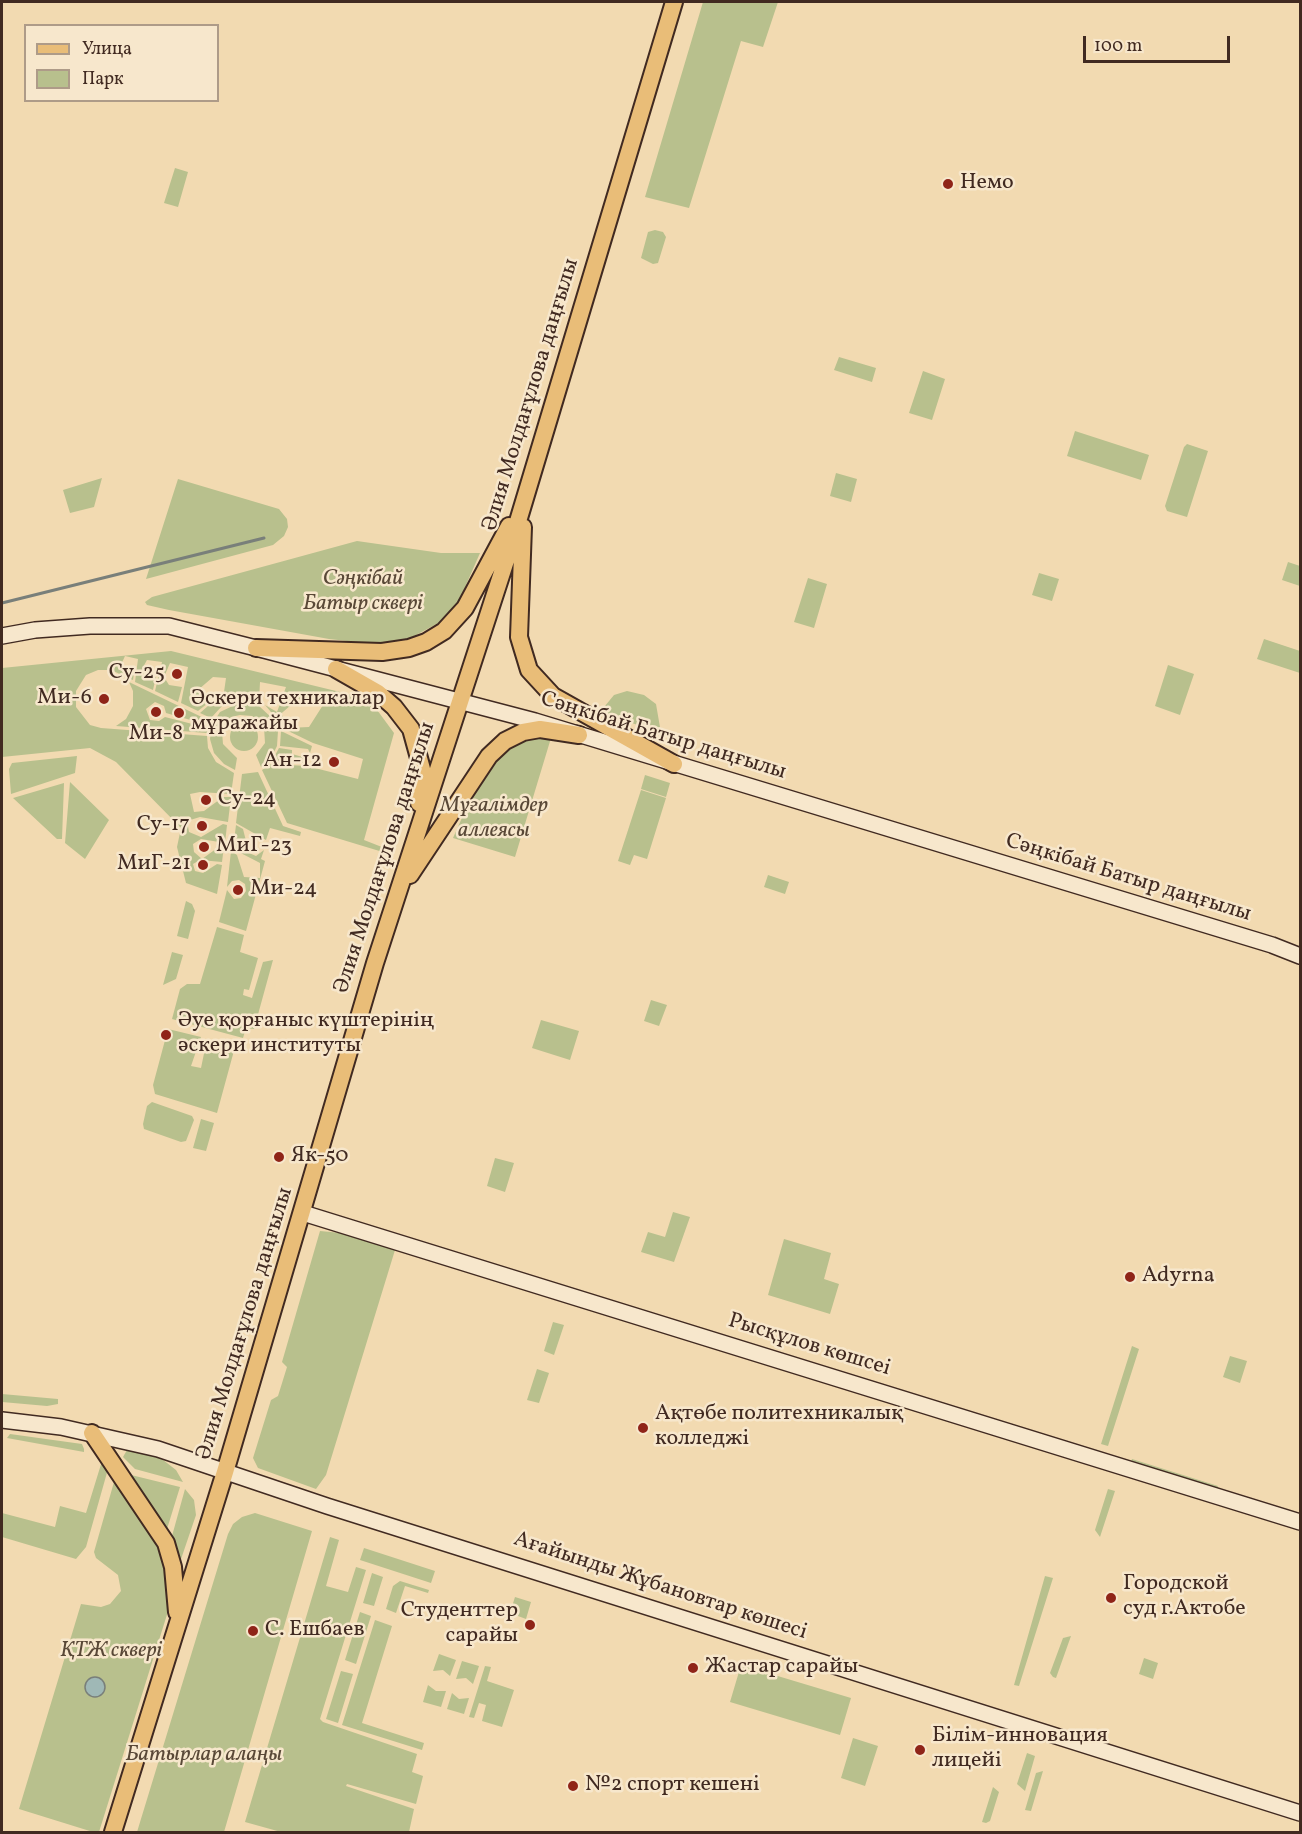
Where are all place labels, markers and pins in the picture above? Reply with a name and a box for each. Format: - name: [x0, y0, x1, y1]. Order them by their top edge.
- place label: Немо: [960, 171, 1014, 197]
- marker: Немо: [941, 177, 955, 191]
- place label: Су-25: [109, 661, 165, 687]
- marker: Су-25: [170, 667, 184, 681]
- place label: Ми-6: [37, 686, 92, 712]
- place label: Әскери техникалар мұражайы: [191, 687, 384, 738]
- marker: Ми-6: [97, 692, 111, 706]
- marker: Ми-8: [149, 705, 163, 719]
- marker: Әскери техникалар мұражайы: [172, 706, 186, 720]
- place label: Ми-8: [129, 722, 183, 748]
- place label: Ан-12: [264, 749, 322, 775]
- marker: Ан-12: [327, 755, 341, 769]
- place label: Су-24: [218, 787, 276, 813]
- marker: Су-24: [199, 793, 213, 807]
- place label: Су-17: [137, 813, 190, 839]
- marker: Су-17: [195, 819, 209, 833]
- place label: МиГ-23: [216, 834, 292, 860]
- marker: МиГ-23: [197, 840, 211, 854]
- place label: МиГ-21: [117, 852, 191, 878]
- marker: МиГ-21: [196, 858, 210, 872]
- place label: Ми-24: [250, 877, 317, 903]
- marker: Ми-24: [231, 883, 245, 897]
- place label: Әуе қорғаныс күштерінің әскери институты: [178, 1009, 434, 1060]
- marker: Әуе қорғаныс күштерінің әскери институты: [159, 1028, 173, 1042]
- place label: Як-50: [291, 1144, 349, 1170]
- marker: Як-50: [272, 1150, 286, 1164]
- place label: Adyrna: [1142, 1264, 1215, 1290]
- marker: Adyrna: [1123, 1270, 1137, 1284]
- place label: Ақтөбе политехникалық колледжі: [655, 1402, 903, 1454]
- marker: Ақтөбе политехникалық колледжі: [636, 1421, 650, 1435]
- place label: Городской суд г.Актобе: [1123, 1572, 1246, 1624]
- marker: Городской суд г.Актобе: [1104, 1591, 1118, 1605]
- place label: Студенттер сарайы: [401, 1599, 518, 1651]
- place label: С. Ешбаев: [265, 1618, 365, 1644]
- marker: Студенттер сарайы: [523, 1618, 537, 1632]
- marker: С. Ешбаев: [246, 1624, 260, 1638]
- place label: Жастар сарайы: [705, 1655, 858, 1681]
- marker: Жастар сарайы: [686, 1661, 700, 1675]
- place label: Білім-инновация лицейі: [932, 1724, 1108, 1776]
- marker: Білім-инновация лицейі: [913, 1743, 927, 1757]
- place label: №2 спорт кешені: [585, 1773, 760, 1799]
- marker: №2 спорт кешені: [566, 1779, 580, 1793]

